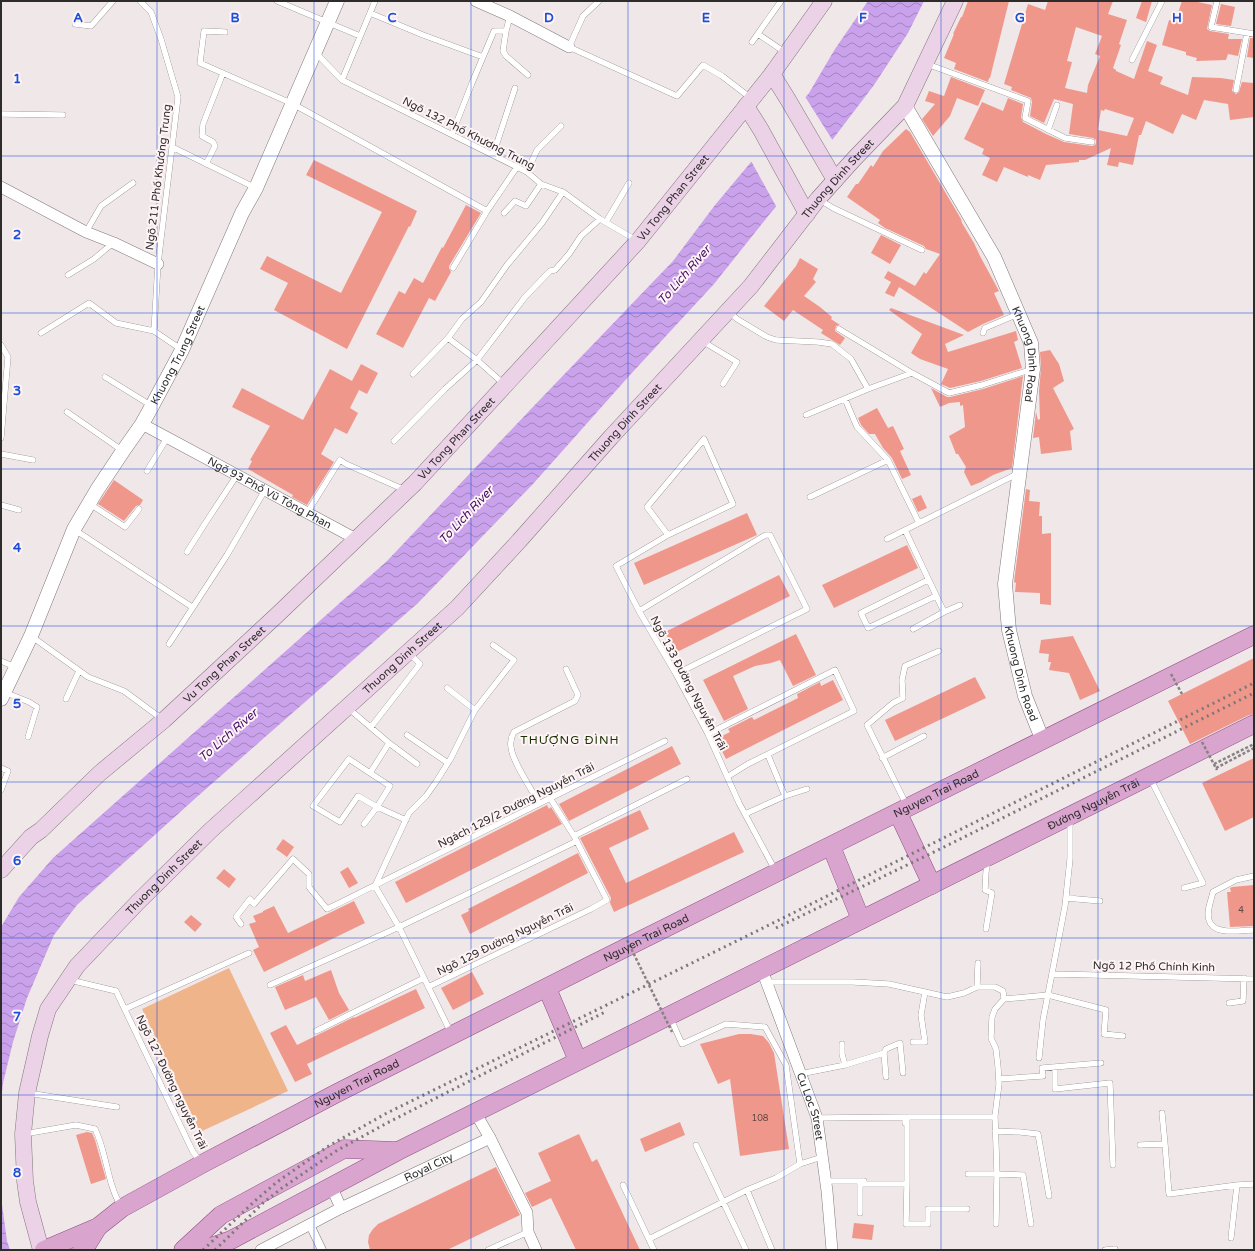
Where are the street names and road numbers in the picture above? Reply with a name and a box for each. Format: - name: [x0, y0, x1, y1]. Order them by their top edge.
- street label: Ngõ 132 Phố Khương Trung: [400, 94, 537, 173]
- street label: Ngõ 211 Phố Khương Trung: [143, 103, 174, 251]
- street label: Thuong Dinh Street: [799, 137, 877, 221]
- street label: Vu Tong Phan Street: [635, 152, 712, 244]
- street label: Khuong Trung Street: [148, 304, 208, 407]
- street label: Khuong Dinh Road: [1009, 305, 1039, 403]
- street label: Thuong Dinh Street: [586, 381, 664, 465]
- street label: Vu Tong Phan Street: [415, 395, 498, 482]
- street label: Ngõ 93 Phố Vũ Tông Phan: [205, 455, 334, 532]
- street label: Ngõ 133 Đường Nguyễn Trãi: [648, 614, 730, 753]
- street label: Thuong Dinh Street: [360, 619, 445, 697]
- street label: Vu Tong Phan Street: [181, 623, 268, 706]
- street label: Khuong Dinh Road: [1002, 625, 1040, 723]
- street label: Ngách 129/2 Đường Nguyễn Trãi: [436, 760, 597, 851]
- street label: Nguyen Trai Road: [891, 767, 981, 820]
- street label: Đường Nguyễn Trãi: [1045, 776, 1142, 833]
- street label: Thuong Dinh Street: [123, 837, 205, 918]
- street label: Ngõ 129 Đường Nguyễn Trãi: [435, 901, 576, 978]
- street label: Nguyen Trai Road: [601, 911, 691, 965]
- street label: Ngõ 12 Phố Chính Kinh: [1093, 959, 1215, 974]
- street label: Ngõ 127 Đường nguyễn Trãi: [133, 1013, 210, 1152]
- street label: Nguyen Trai Road: [312, 1057, 402, 1111]
- street label: Cu Loc Street: [794, 1071, 826, 1141]
- street label: Royal City: [402, 1150, 455, 1184]

